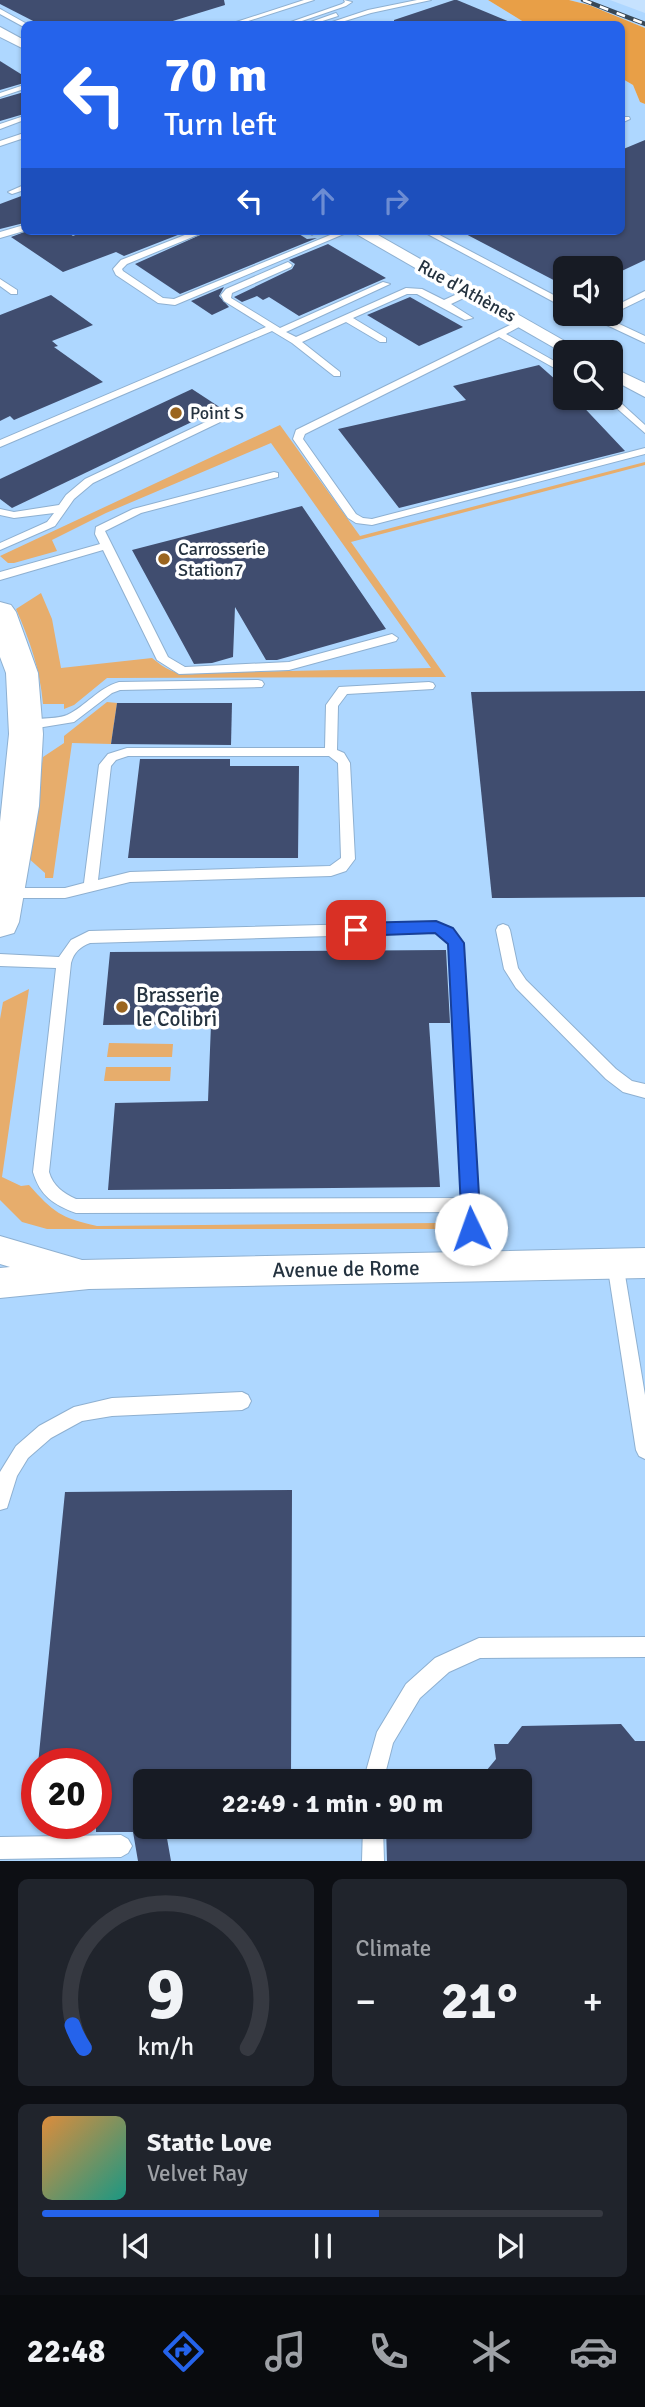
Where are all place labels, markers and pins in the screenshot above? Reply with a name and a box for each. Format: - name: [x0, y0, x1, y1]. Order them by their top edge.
- place label: Point S: [190, 402, 244, 424]
- marker: Point S: [168, 405, 184, 421]
- place label: Carrosserie Station7: [178, 538, 266, 581]
- marker: Carrosserie Station7: [156, 551, 172, 567]
- pin: [326, 900, 386, 960]
- place label: Brasserie le Colibri: [136, 982, 220, 1032]
- marker: Brasserie le Colibri: [114, 999, 130, 1015]

